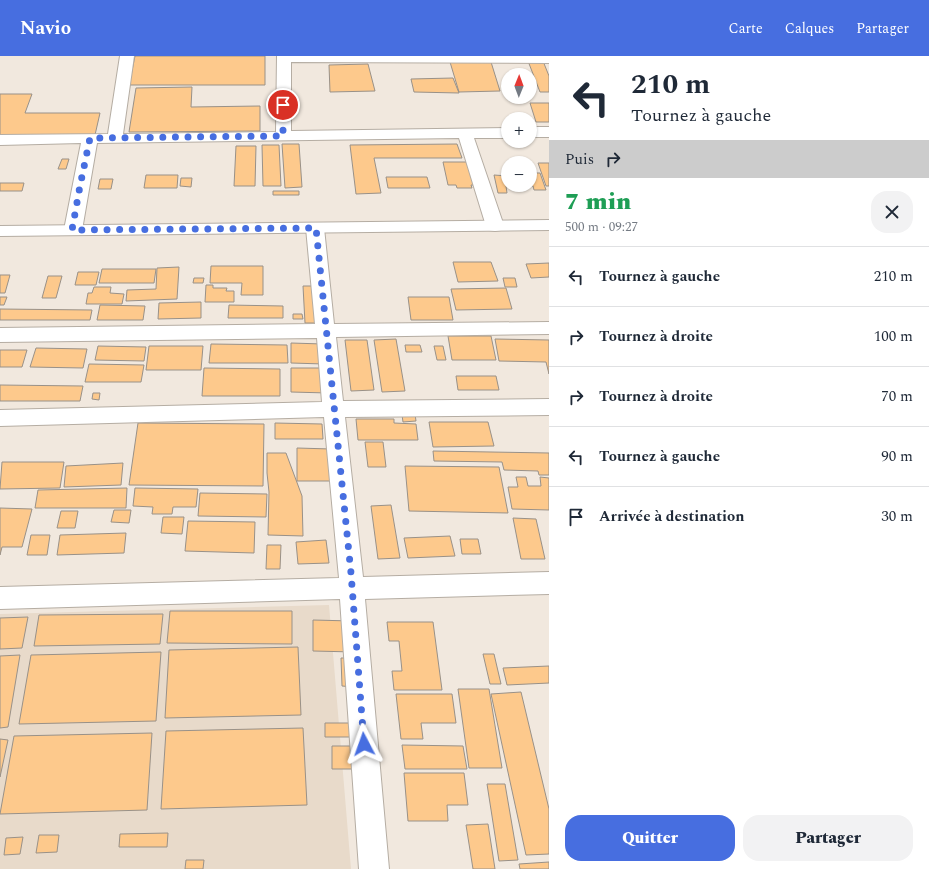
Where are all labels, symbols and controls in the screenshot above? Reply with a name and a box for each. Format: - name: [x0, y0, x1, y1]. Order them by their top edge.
- text: Navio: [20, 14, 71, 43]
- text: Carte: [729, 18, 763, 39]
- text: Calques: [785, 18, 834, 39]
- text: Partager: [856, 18, 909, 39]
- text: 210 m: [631, 63, 710, 106]
- north arrow: [501, 68, 537, 104]
- map controls: [501, 68, 537, 192]
- icon: left: [565, 72, 617, 124]
- pin: [266, 88, 300, 122]
- icon: arrive: [272, 94, 294, 116]
- text: Tournez à gauche: [631, 102, 771, 129]
- button: +: [501, 112, 537, 148]
- text: Puis: [565, 148, 594, 171]
- icon: right: [602, 148, 624, 170]
- button: −: [501, 156, 537, 192]
- text: 7 min: [565, 184, 631, 220]
- button: close: [871, 191, 913, 233]
- text: 500 m · 09:27: [565, 217, 638, 237]
- text: Tournez à gauche: [599, 265, 720, 288]
- text: 210 m: [874, 265, 913, 288]
- icon: left: [565, 266, 587, 288]
- text: Tournez à droite: [599, 325, 713, 348]
- text: 100 m: [874, 325, 913, 348]
- icon: right: [565, 326, 587, 348]
- text: Tournez à droite: [599, 385, 713, 408]
- text: 70 m: [881, 385, 913, 408]
- icon: right: [565, 386, 587, 408]
- text: Tournez à gauche: [599, 445, 720, 468]
- text: 90 m: [881, 445, 913, 468]
- icon: left: [565, 446, 587, 468]
- text: Arrivée à destination: [599, 505, 745, 528]
- text: 30 m: [881, 505, 913, 528]
- icon: arrive: [565, 506, 587, 528]
- position arrow: [343, 723, 385, 765]
- button: Quitter: [565, 815, 735, 861]
- button: Partager: [743, 815, 913, 861]

